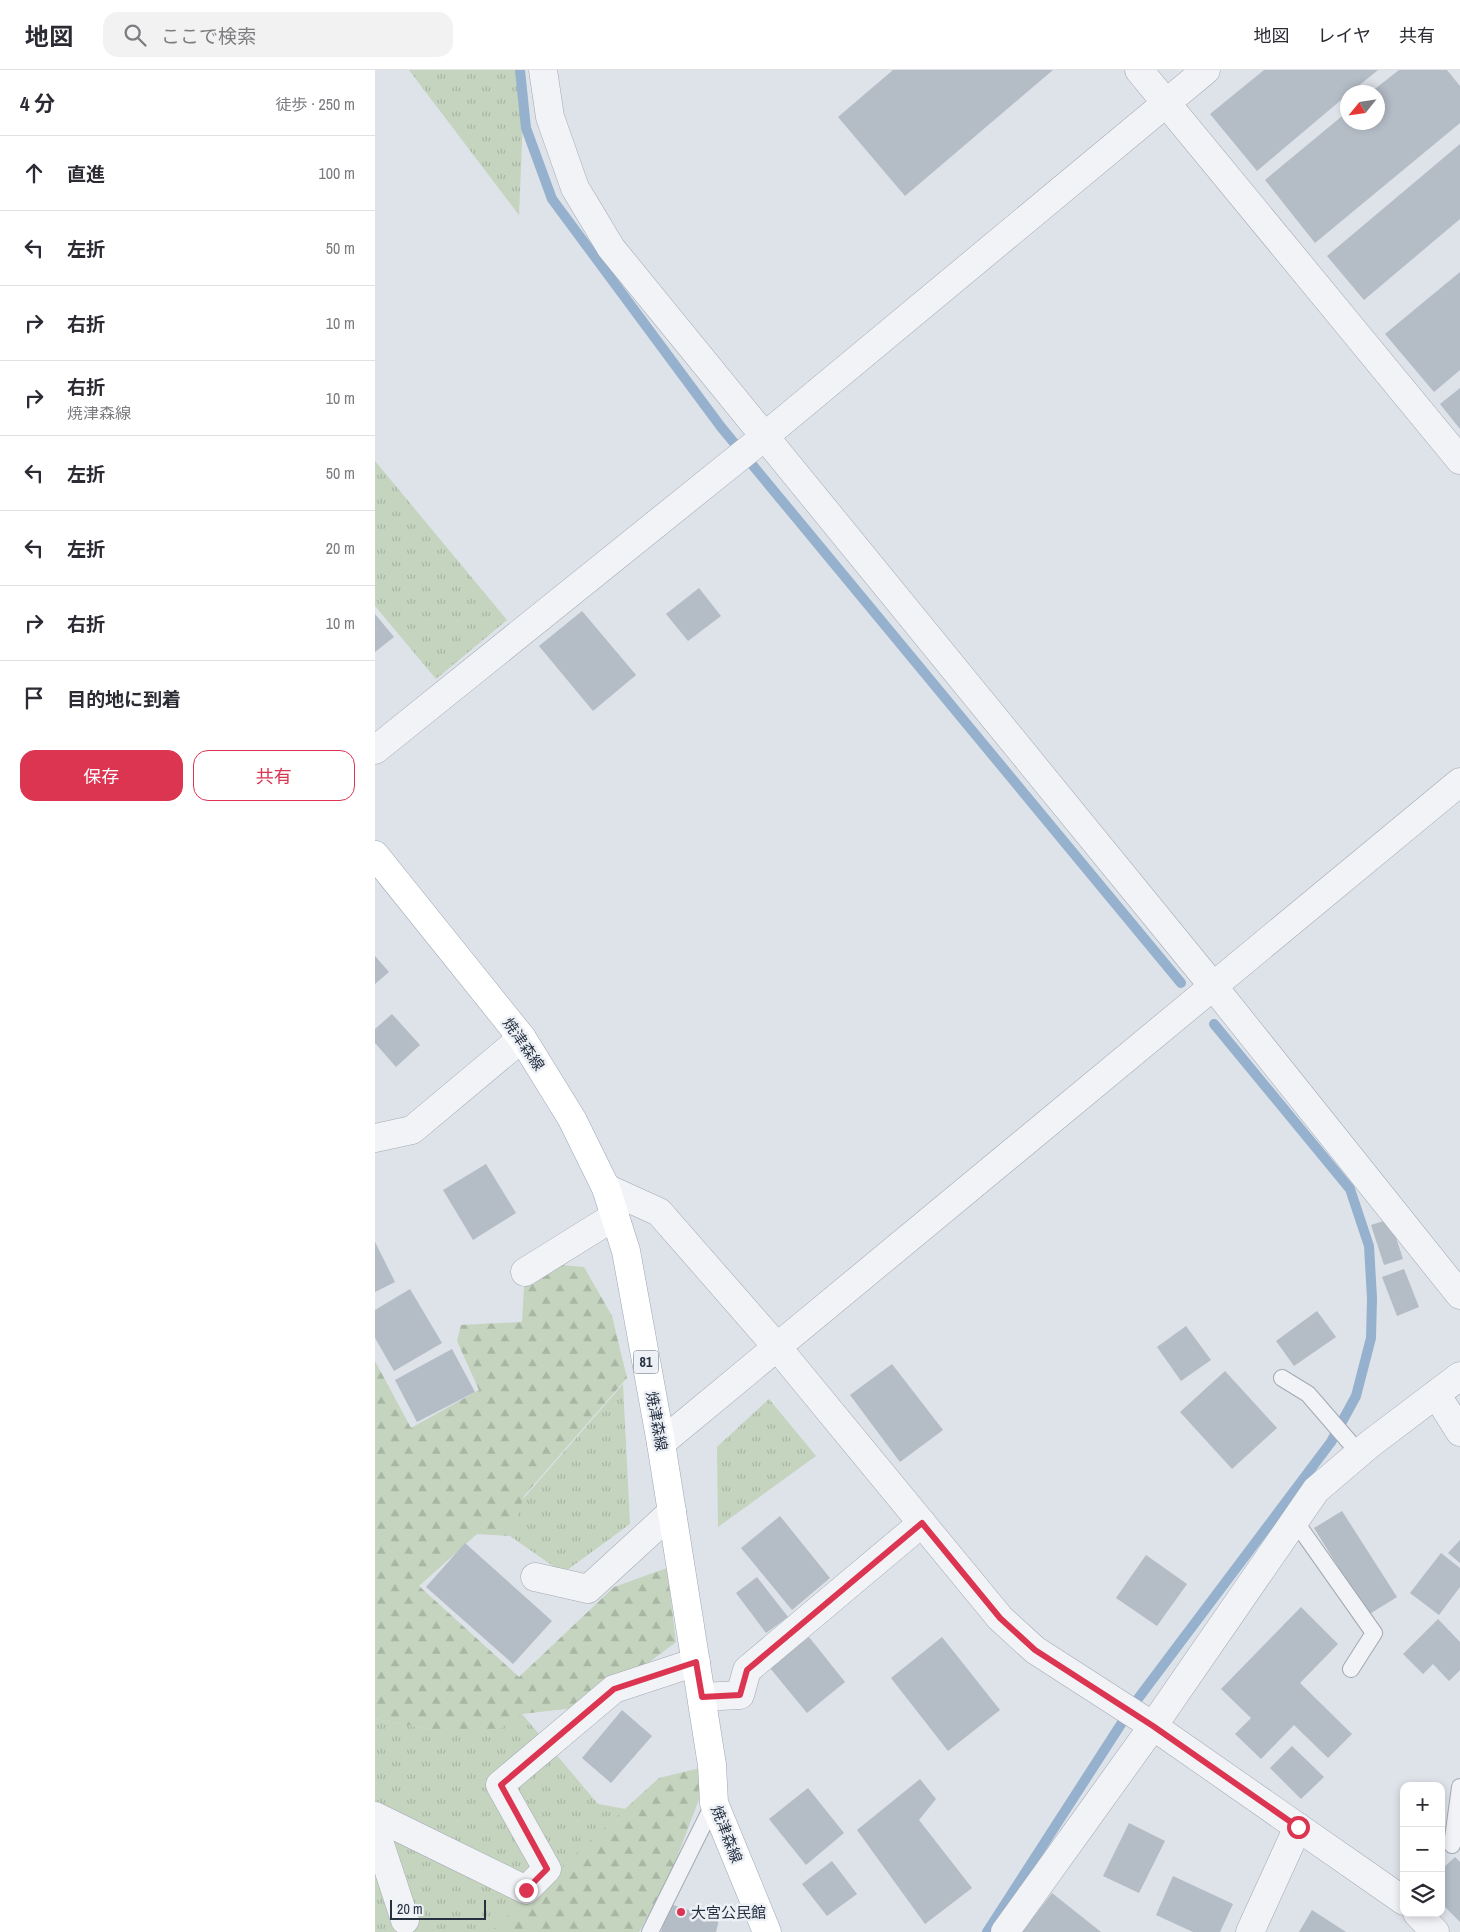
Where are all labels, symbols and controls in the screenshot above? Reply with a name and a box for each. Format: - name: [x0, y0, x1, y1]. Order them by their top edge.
- search box: [103, 12, 453, 57]
- text: 地図: [25, 20, 73, 52]
- icon: search: [121, 21, 149, 49]
- text: ここで検索: [161, 23, 256, 49]
- text: 地図: [1254, 23, 1290, 48]
- text: レイヤ: [1318, 23, 1371, 48]
- text: 共有: [1399, 23, 1435, 48]
- north arrow: [1340, 85, 1385, 130]
- text: 4 分: [20, 89, 55, 118]
- text: 徒歩 · 250 m: [276, 93, 355, 115]
- icon: ahead: [20, 159, 48, 187]
- text: 直進: [67, 161, 105, 187]
- text: 100 m: [319, 162, 355, 184]
- icon: left: [20, 234, 48, 262]
- text: 左折: [67, 236, 105, 262]
- text: 50 m: [326, 237, 355, 259]
- icon: right: [20, 309, 48, 337]
- text: 右折: [67, 311, 105, 337]
- text: 10 m: [326, 312, 355, 334]
- text: 右折: [67, 374, 105, 400]
- icon: right: [20, 384, 48, 412]
- text: 10 m: [326, 387, 355, 409]
- text: 焼津森線: [67, 402, 131, 424]
- icon: left: [20, 459, 48, 487]
- text: 左折: [67, 461, 105, 487]
- text: 50 m: [326, 462, 355, 484]
- icon: left: [20, 534, 48, 562]
- text: 左折: [67, 536, 105, 562]
- text: 20 m: [326, 537, 355, 559]
- icon: right: [20, 609, 48, 637]
- text: 右折: [67, 611, 105, 637]
- text: 10 m: [326, 612, 355, 634]
- icon: arrive: [20, 684, 48, 712]
- text: 目的地に到着: [67, 686, 181, 712]
- button: 保存: [20, 750, 183, 801]
- button: 共有: [193, 750, 355, 801]
- street label: 焼津森線: [498, 1013, 550, 1075]
- road number: 81: [633, 1350, 659, 1374]
- street label: 焼津森線: [641, 1390, 673, 1452]
- map controls: [1400, 1782, 1445, 1917]
- button: +: [1400, 1782, 1445, 1827]
- street label: 焼津森線: [706, 1802, 748, 1866]
- route start: [1287, 1816, 1310, 1839]
- button: −: [1400, 1827, 1445, 1872]
- button: layers: [1400, 1872, 1445, 1917]
- route end: [515, 1879, 538, 1902]
- scale bar: [390, 1897, 486, 1920]
- text: 20 m: [397, 1900, 423, 1918]
- place label: 大宮公民館: [691, 1902, 766, 1923]
- marker: 大宮公民館: [675, 1906, 687, 1918]

